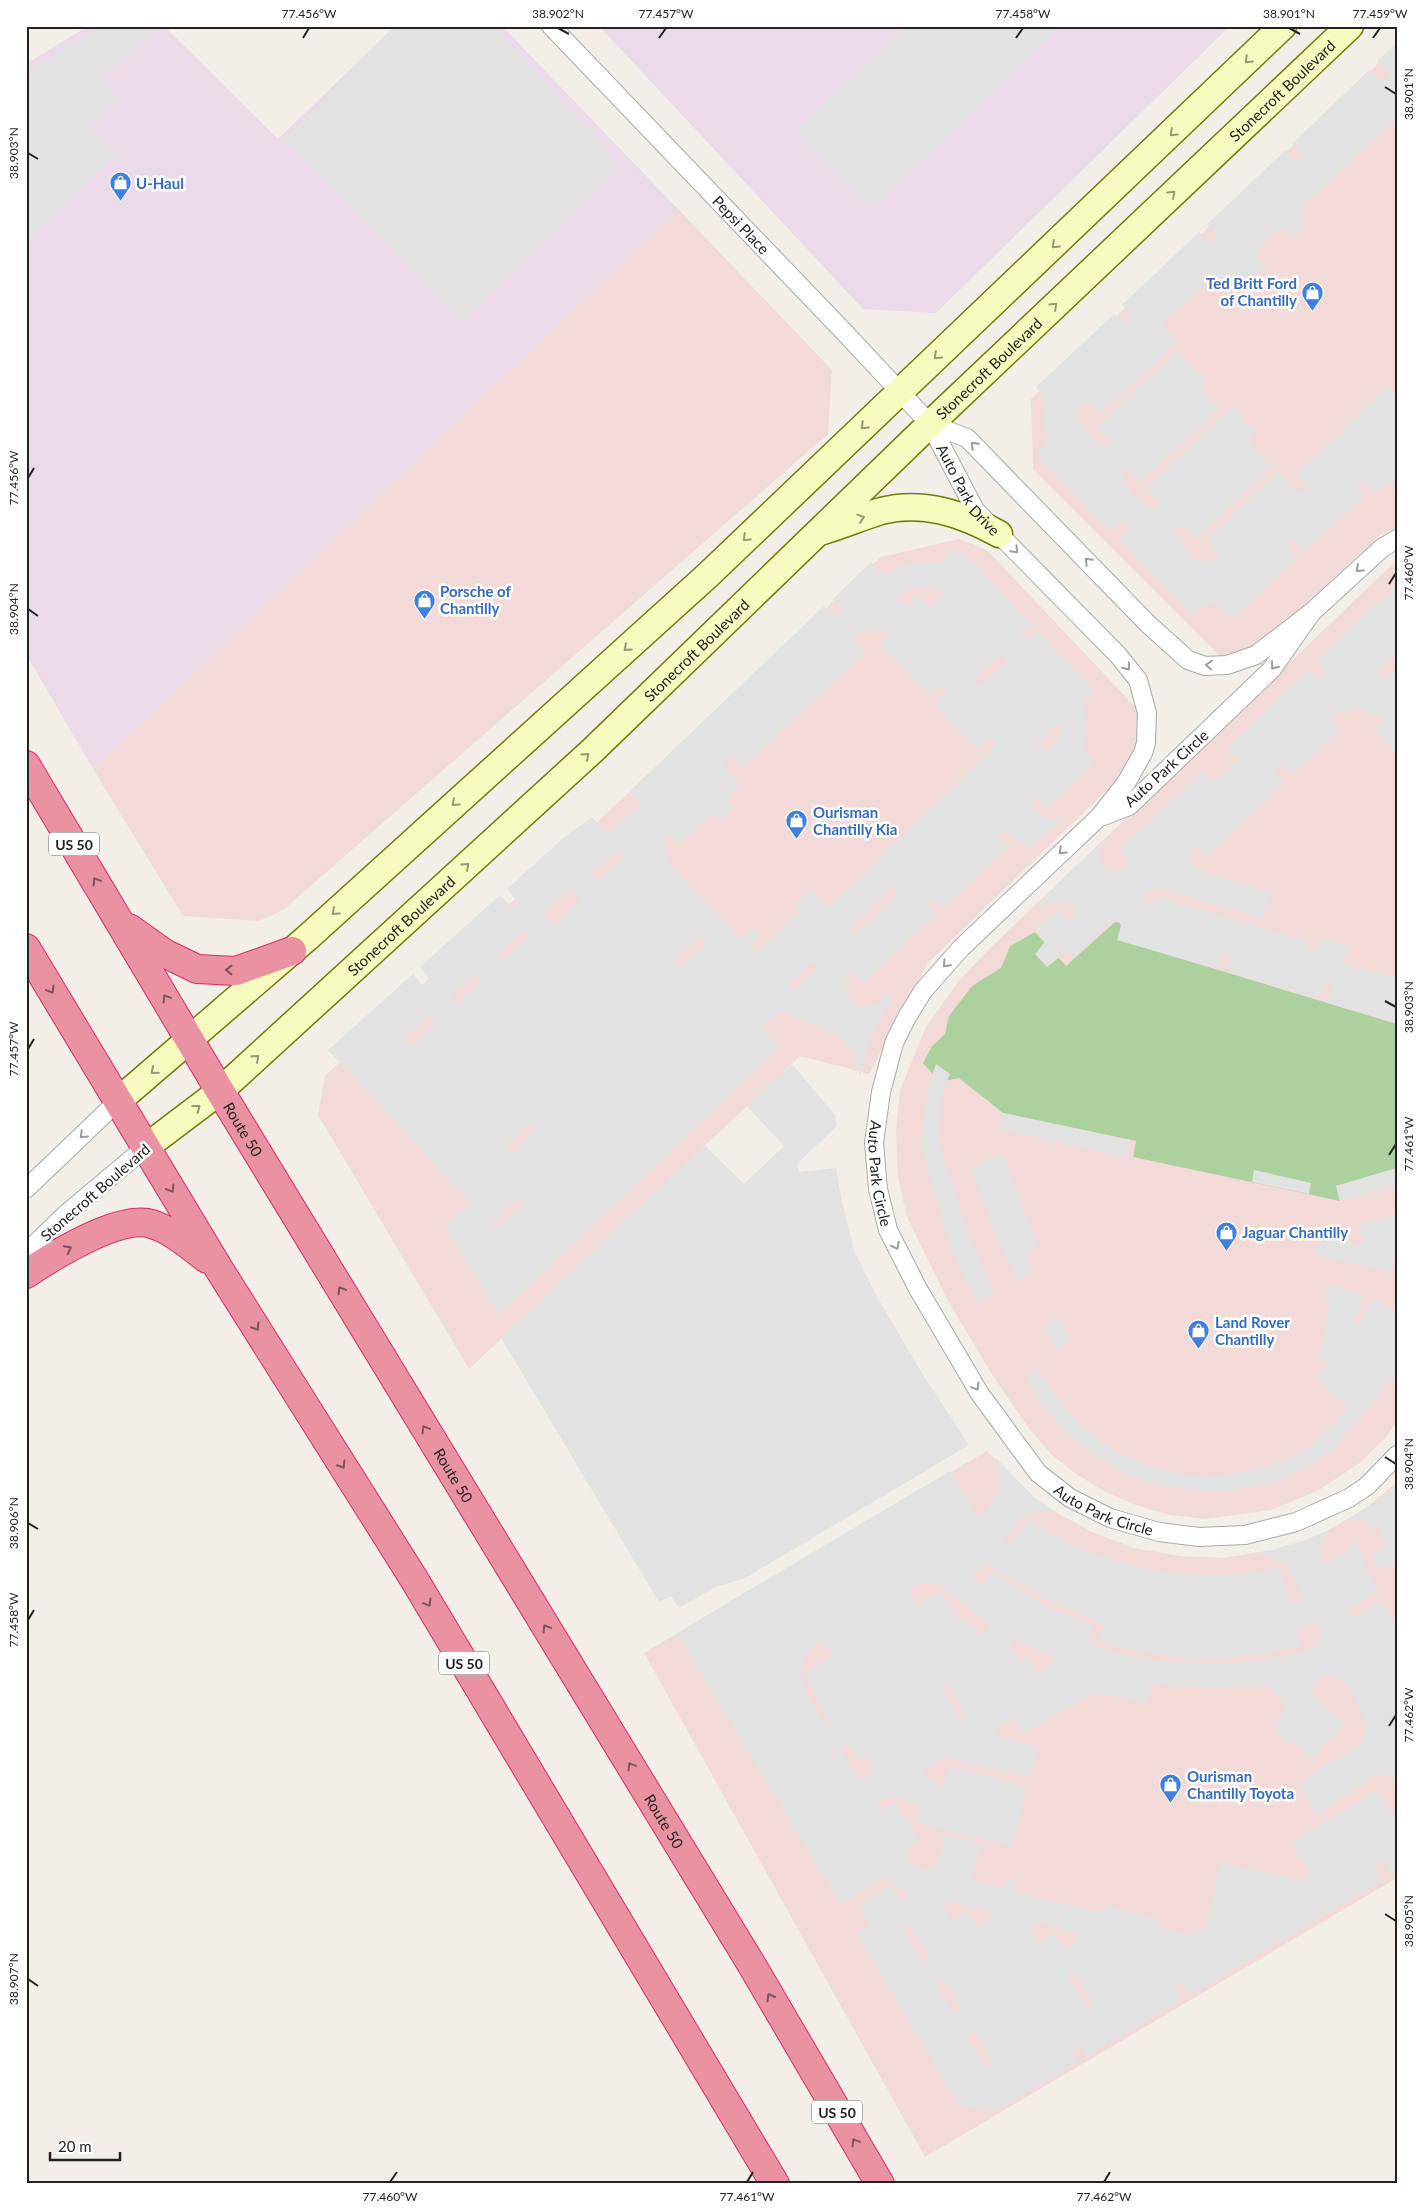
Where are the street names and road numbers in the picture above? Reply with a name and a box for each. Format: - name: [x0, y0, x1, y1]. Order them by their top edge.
- street label: Stonecroft Boulevard: [1225, 36, 1339, 145]
- street label: Pepsi Place: [709, 192, 773, 258]
- street label: Stonecroft Boulevard: [932, 314, 1045, 423]
- street label: Auto Park Drive: [933, 441, 1004, 539]
- street label: Stonecroft Boulevard: [640, 595, 753, 705]
- street label: Auto Park Circle: [1120, 726, 1212, 810]
- road number: US 50: [49, 832, 99, 856]
- street label: Stonecroft Boulevard: [344, 872, 458, 979]
- street label: Route 50: [220, 1099, 267, 1160]
- street label: Auto Park Circle: [865, 1120, 896, 1228]
- street label: Stonecroft Boulevard: [37, 1140, 153, 1244]
- street label: Route 50: [430, 1445, 477, 1506]
- street label: Auto Park Circle: [1051, 1480, 1155, 1539]
- road number: US 50: [439, 1652, 489, 1675]
- street label: Route 50: [641, 1791, 688, 1852]
- road number: US 50: [812, 2100, 862, 2124]

